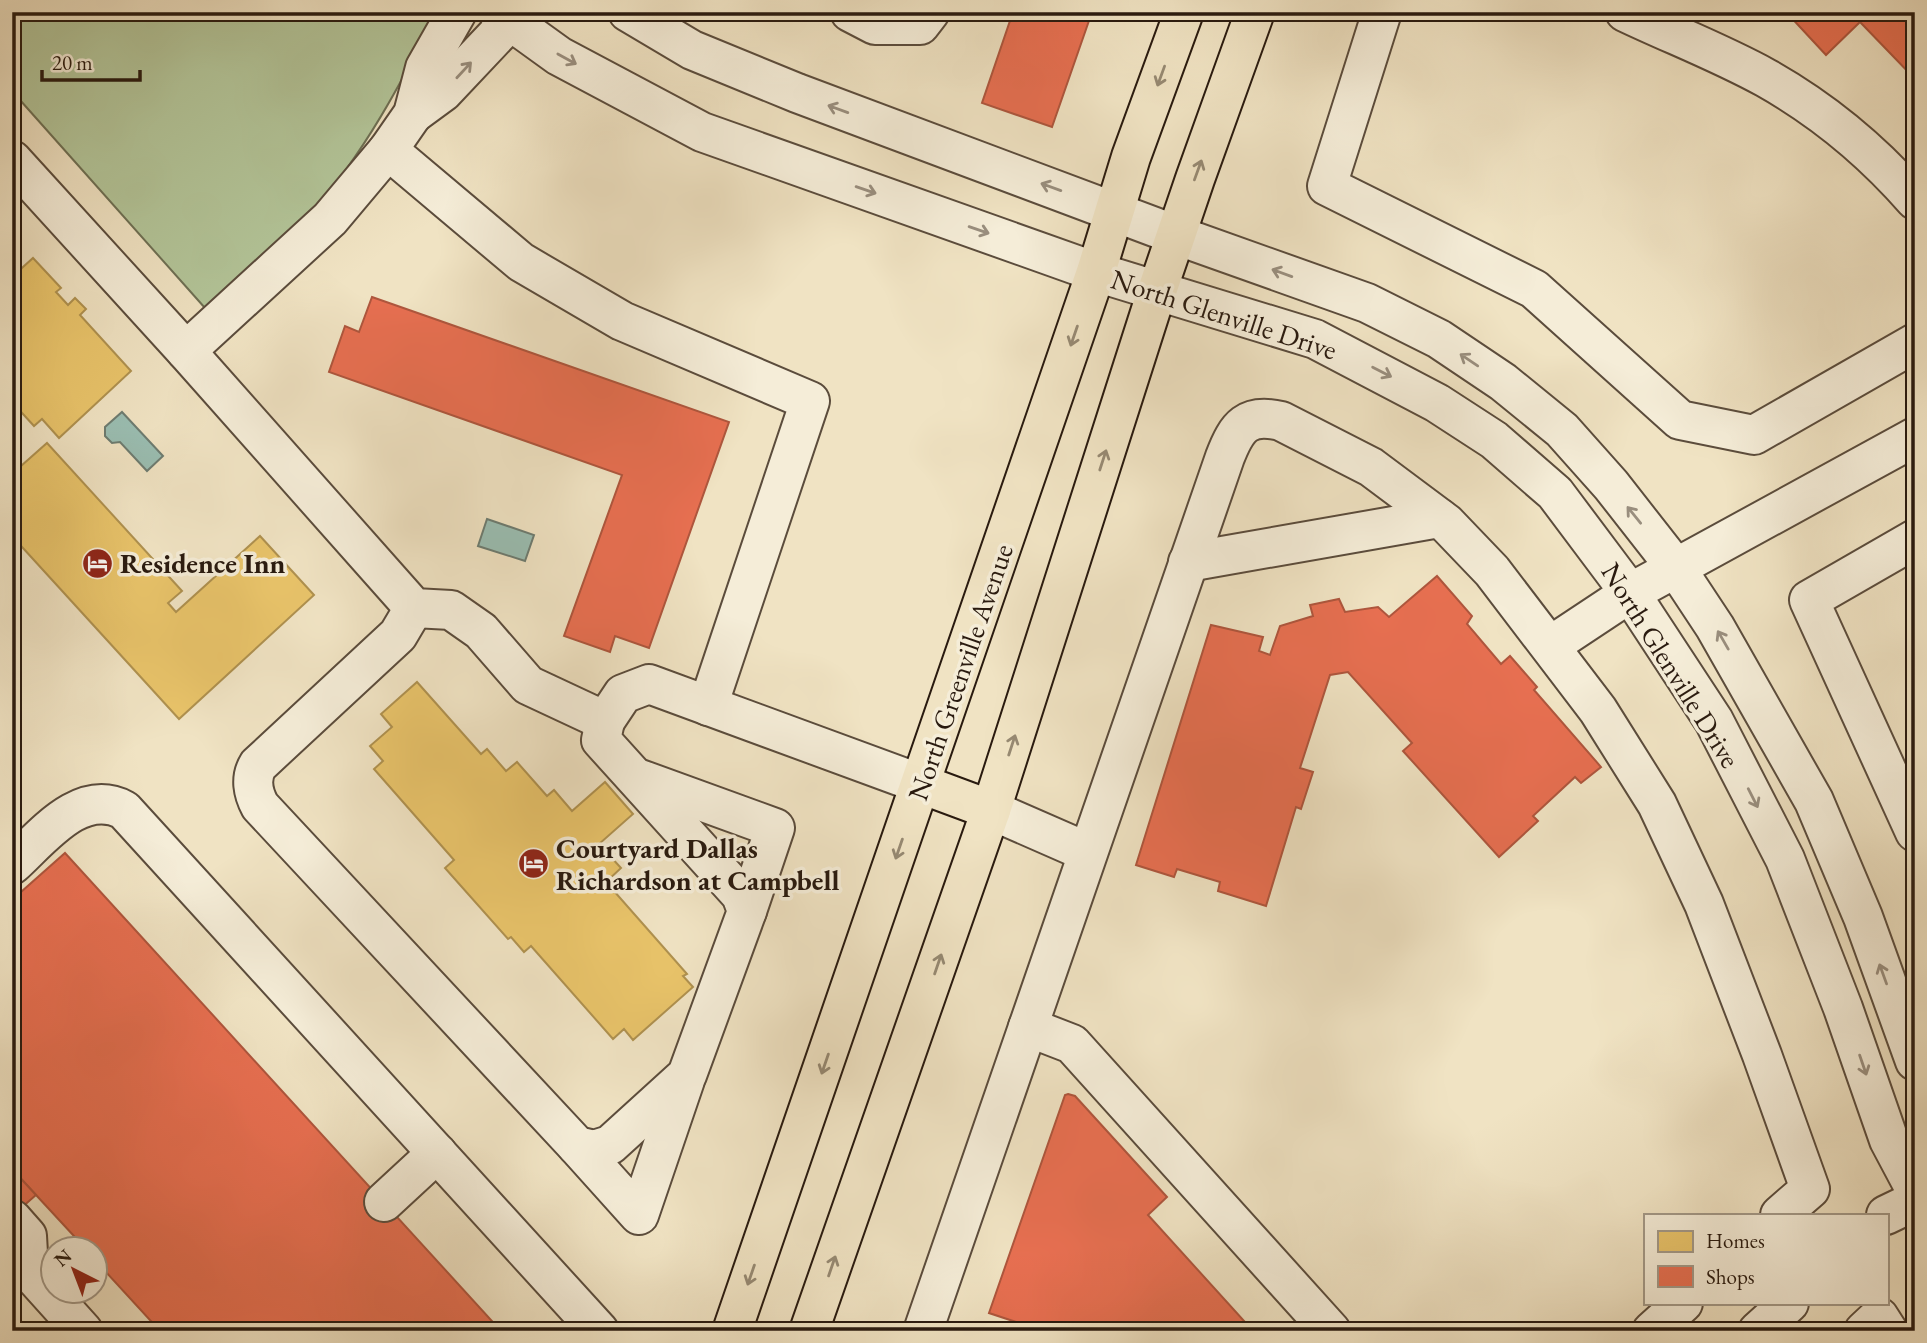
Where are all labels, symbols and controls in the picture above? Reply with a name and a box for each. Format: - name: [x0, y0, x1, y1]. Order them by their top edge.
- scale bar: [42, 38, 140, 82]
- text: 20 m: [52, 49, 93, 76]
- one-way arrow: [556, 52, 576, 66]
- one-way arrow: [456, 61, 472, 79]
- one-way arrow: [1154, 65, 1166, 87]
- one-way arrow: [827, 101, 849, 114]
- one-way arrow: [1193, 160, 1205, 182]
- one-way arrow: [1041, 180, 1063, 193]
- one-way arrow: [854, 185, 876, 197]
- one-way arrow: [968, 225, 990, 237]
- street label: North Glenville Drive: [1107, 261, 1341, 367]
- one-way arrow: [1271, 266, 1293, 278]
- one-way arrow: [1067, 325, 1079, 347]
- one-way arrow: [1460, 352, 1480, 366]
- one-way arrow: [1371, 366, 1392, 380]
- one-way arrow: [1097, 449, 1110, 471]
- one-way arrow: [1626, 506, 1642, 524]
- street label: North Greenville Avenue: [899, 539, 1021, 805]
- place label: Residence Inn: [120, 545, 286, 581]
- hotel icon: Residence Inn: [80, 546, 114, 580]
- street label: North Glenville Drive: [1593, 556, 1749, 774]
- one-way arrow: [1716, 631, 1730, 651]
- one-way arrow: [1007, 735, 1019, 757]
- one-way arrow: [1747, 787, 1761, 808]
- place label: Courtyard Dallas Richardson at Campbell: [556, 830, 839, 898]
- one-way arrow: [892, 837, 904, 859]
- hotel icon: Courtyard Dallas Richardson at Campbell: [516, 847, 550, 881]
- one-way arrow: [933, 953, 945, 975]
- one-way arrow: [1876, 963, 1888, 985]
- one-way arrow: [817, 1052, 830, 1074]
- one-way arrow: [1858, 1053, 1870, 1075]
- legend: [1644, 1214, 1888, 1304]
- text: Homes: [1706, 1227, 1765, 1254]
- north arrow: [38, 1234, 108, 1304]
- text: N: [49, 1243, 78, 1272]
- one-way arrow: [827, 1256, 839, 1278]
- text: Shops: [1706, 1263, 1755, 1290]
- one-way arrow: [744, 1264, 756, 1286]

